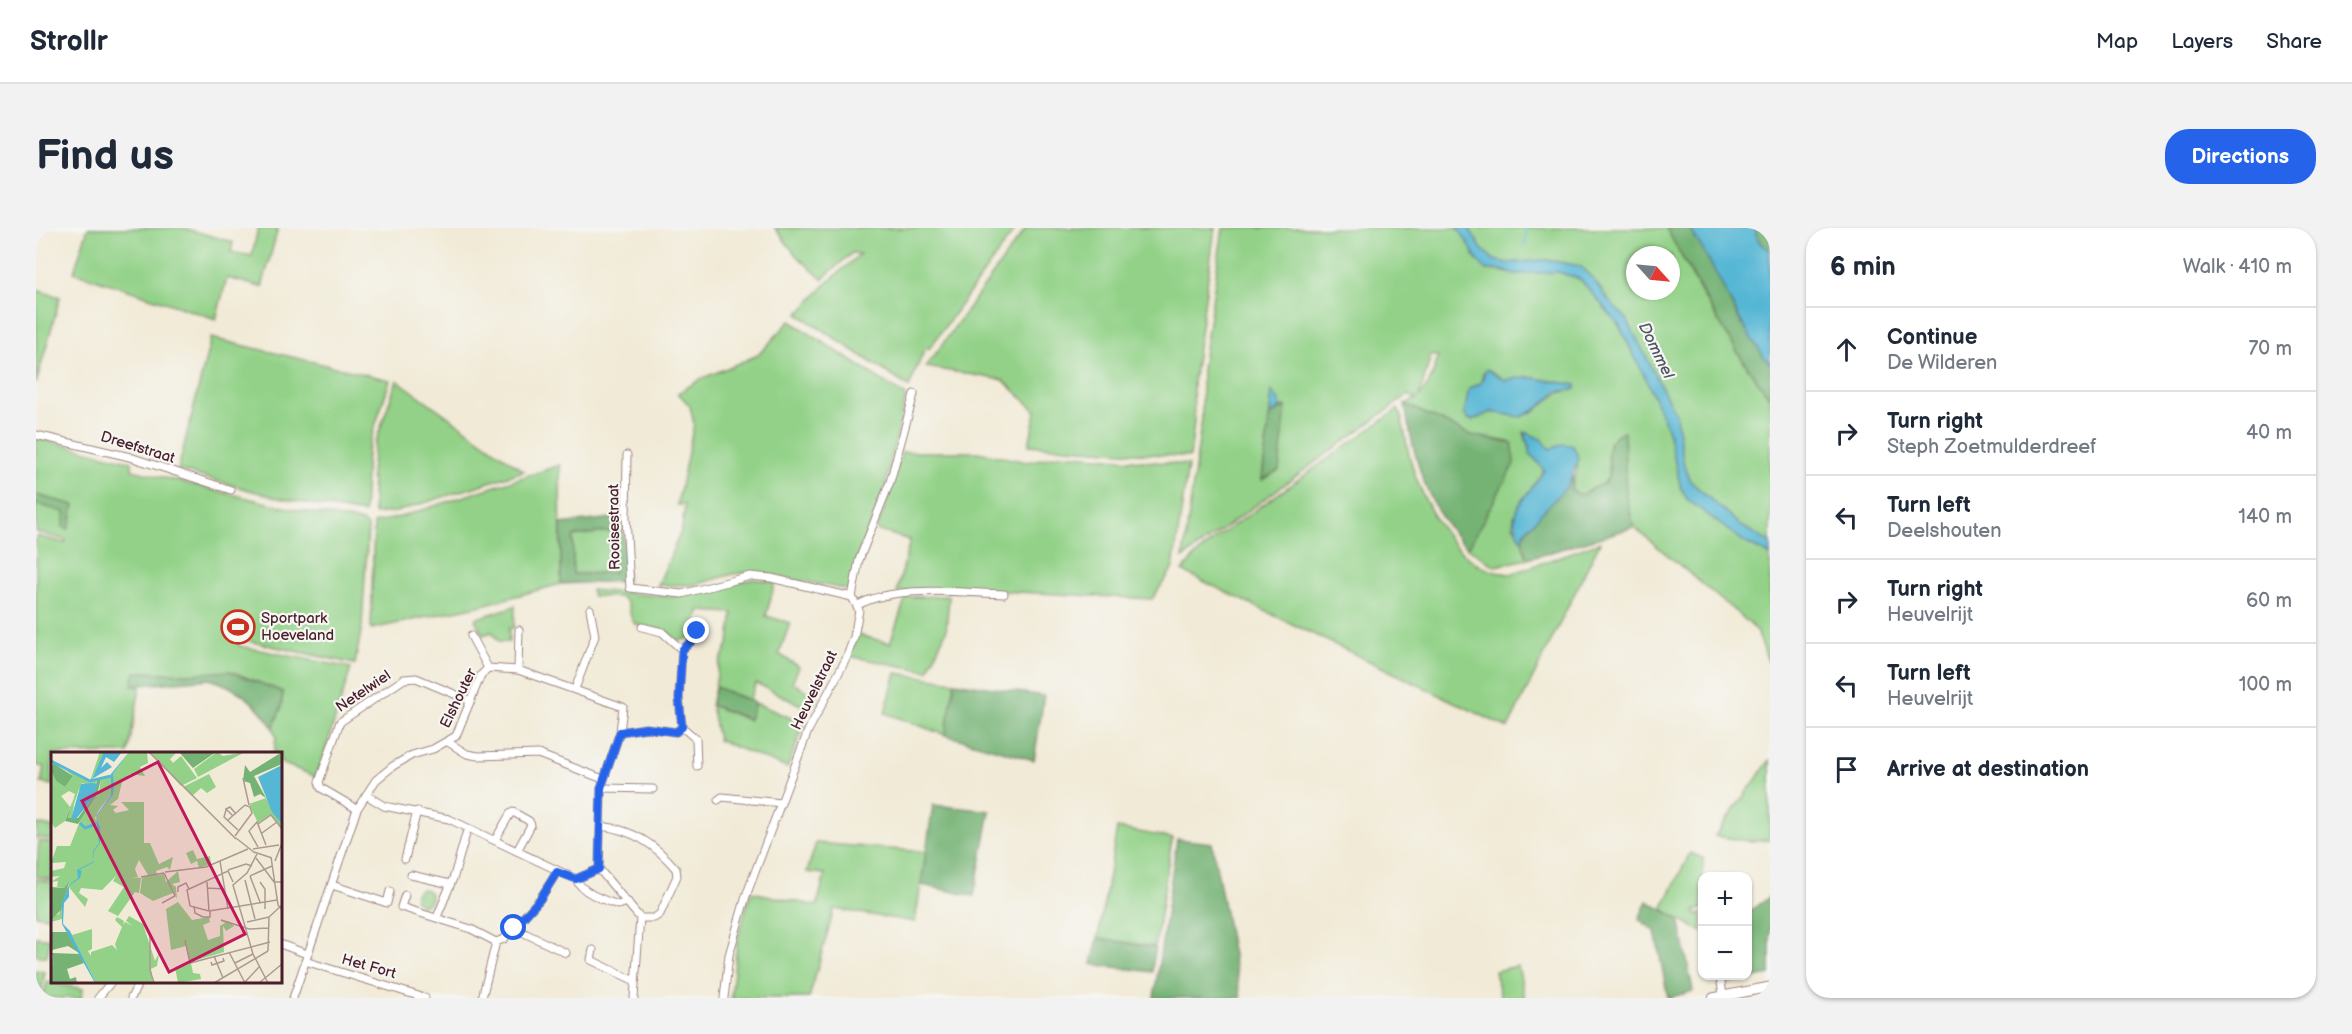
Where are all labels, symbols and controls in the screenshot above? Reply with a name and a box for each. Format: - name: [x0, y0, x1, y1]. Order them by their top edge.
- text: Strollr: [30, 25, 108, 58]
- text: Map: [2096, 29, 2138, 54]
- text: Layers: [2171, 29, 2233, 54]
- text: Share: [2266, 29, 2322, 54]
- button: Directions: [2165, 129, 2316, 184]
- text: Find us: [36, 131, 174, 182]
- north arrow: [1626, 246, 1680, 300]
- text: 6 min: [1830, 252, 1896, 283]
- text: Walk · 410 m: [2183, 255, 2292, 279]
- water label: Dommel: [1634, 319, 1678, 383]
- text: Continue: [1887, 324, 1977, 351]
- icon: ahead: [1830, 333, 1863, 366]
- text: 70 m: [2248, 337, 2292, 361]
- text: De Wilderen: [1887, 351, 1997, 375]
- text: Turn right: [1887, 408, 1983, 435]
- icon: right: [1830, 417, 1863, 450]
- text: 40 m: [2246, 421, 2292, 445]
- street label: Dreefstraat: [98, 427, 178, 468]
- text: Steph Zoetmulderdreef: [1887, 435, 2096, 459]
- street label: Rooisestraat: [604, 483, 625, 570]
- text: Turn left: [1887, 492, 1971, 519]
- icon: left: [1830, 501, 1863, 534]
- text: 140 m: [2238, 505, 2292, 529]
- text: Deelshouten: [1887, 519, 2001, 543]
- text: Turn right: [1887, 576, 1983, 603]
- icon: right: [1830, 585, 1863, 618]
- text: 60 m: [2246, 589, 2292, 613]
- text: Heuvelrijt: [1887, 603, 1973, 627]
- sports icon: Sportpark Hoeveland: [220, 609, 256, 645]
- place label: Sportpark Hoeveland: [261, 609, 334, 645]
- route end: [683, 617, 709, 643]
- street label: Heuvelstraat: [787, 647, 842, 733]
- text: Turn left: [1887, 660, 1971, 687]
- street label: Elshouter: [436, 665, 481, 731]
- street label: Netelwiel: [332, 666, 394, 717]
- icon: left: [1830, 669, 1863, 702]
- text: 100 m: [2239, 673, 2292, 697]
- text: Heuvelrijt: [1887, 687, 1973, 711]
- inset map: [51, 752, 282, 983]
- icon: arrive: [1830, 753, 1863, 786]
- text: Arrive at destination: [1887, 756, 2089, 783]
- map controls: [1698, 872, 1752, 980]
- button: +: [1698, 872, 1752, 926]
- route start: [500, 914, 526, 940]
- button: −: [1698, 926, 1752, 980]
- street label: Het Fort: [339, 950, 399, 983]

